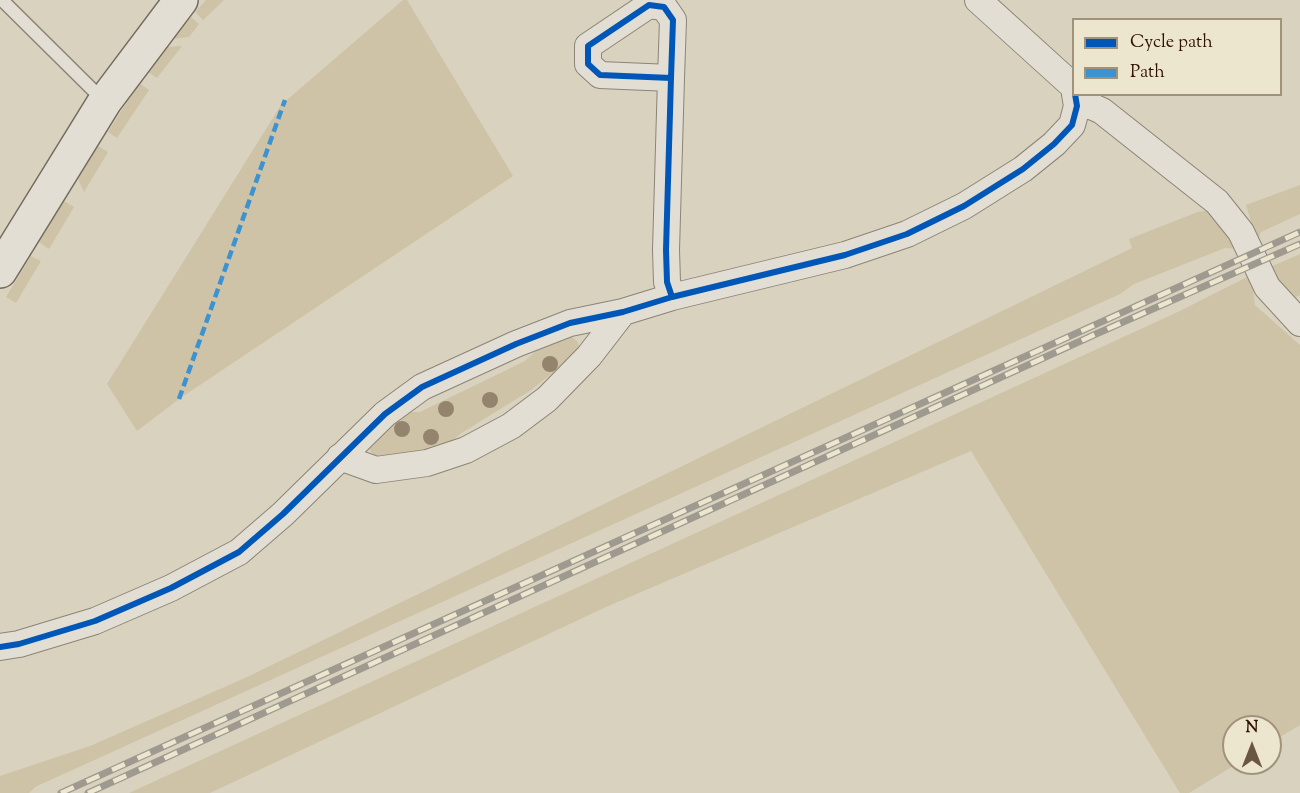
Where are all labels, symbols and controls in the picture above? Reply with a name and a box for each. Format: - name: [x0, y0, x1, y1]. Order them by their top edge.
- legend: [1072, 18, 1282, 96]
- text: Cycle path: [1130, 30, 1213, 56]
- text: Path: [1130, 60, 1165, 86]
- north arrow: [1222, 715, 1282, 775]
- text: N: [1246, 717, 1258, 740]

